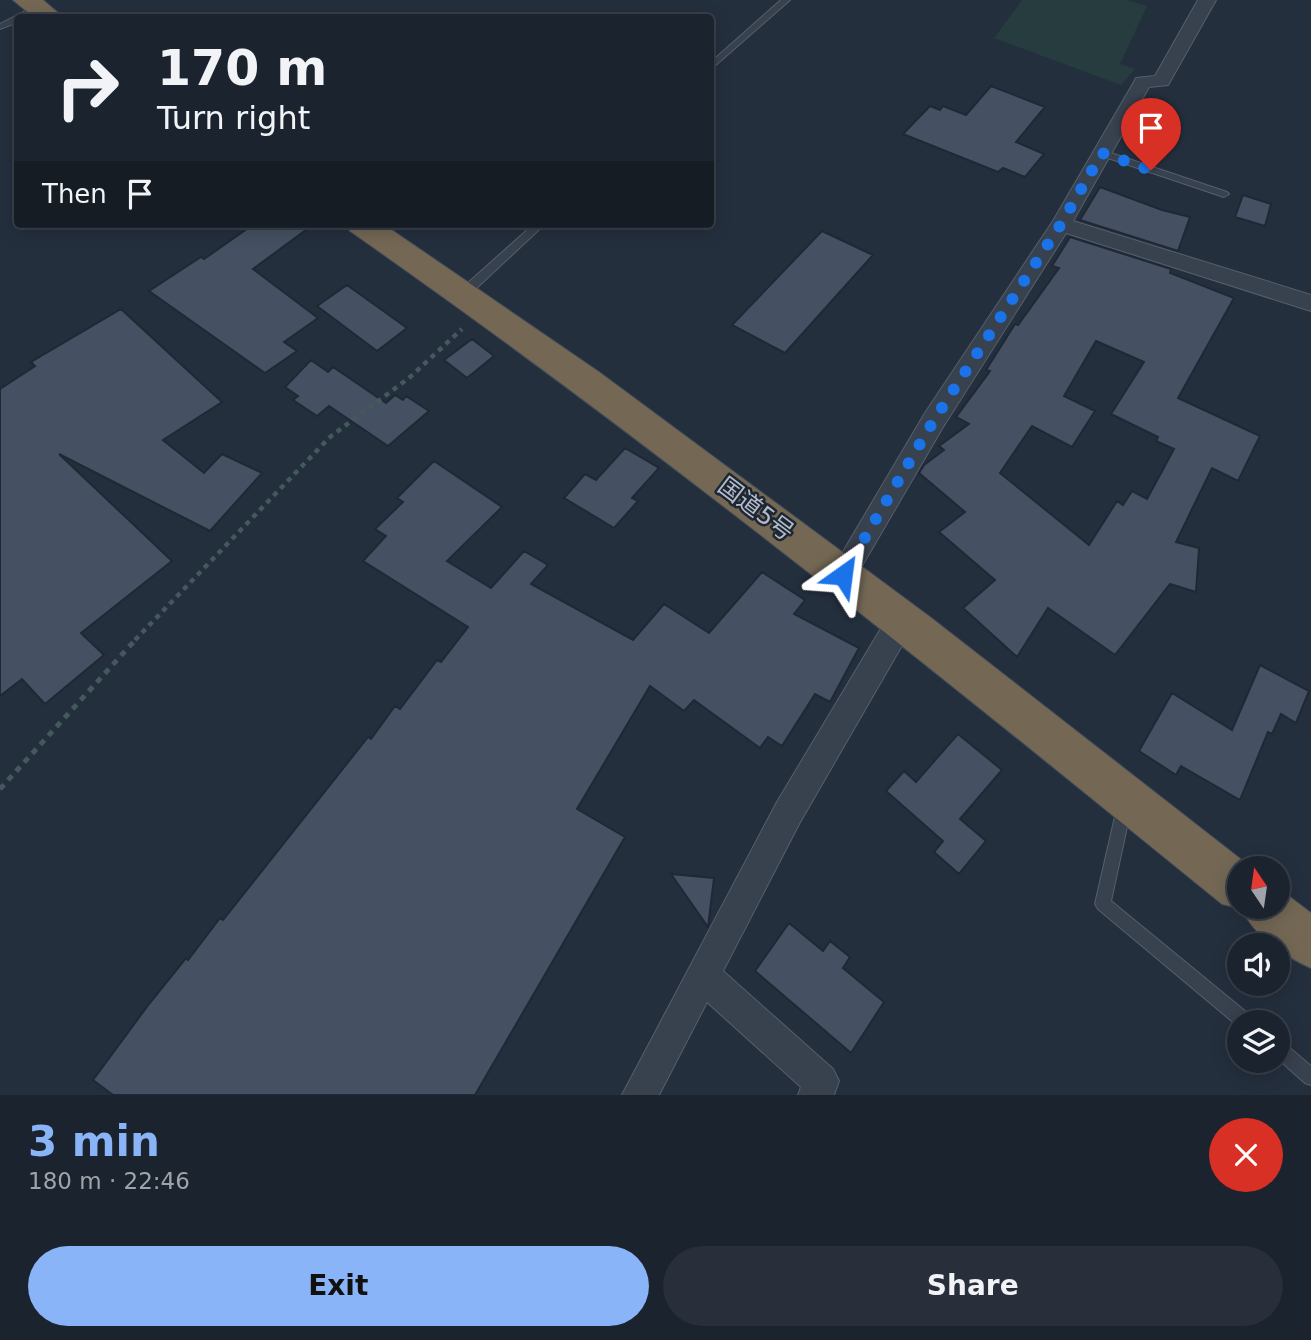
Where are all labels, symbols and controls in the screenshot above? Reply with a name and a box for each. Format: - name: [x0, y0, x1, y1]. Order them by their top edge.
- text: 170 m: [157, 40, 327, 97]
- icon: right: [42, 42, 133, 133]
- pin: [1121, 98, 1181, 170]
- text: Turn right: [157, 99, 310, 137]
- icon: arrive: [1132, 109, 1170, 147]
- icon: arrive: [121, 175, 159, 213]
- text: Then: [42, 179, 107, 209]
- street label: 国道5号: [713, 472, 799, 546]
- position arrow: [806, 538, 880, 612]
- north arrow: [1227, 856, 1290, 919]
- map controls: [1227, 856, 1290, 1073]
- button: sound: [1227, 933, 1290, 996]
- button: layers: [1227, 1010, 1290, 1073]
- text: 3 min: [28, 1117, 160, 1166]
- button: close: [1209, 1118, 1283, 1192]
- text: 180 m · 22:46: [28, 1168, 190, 1194]
- button: Exit: [28, 1246, 649, 1326]
- button: Share: [663, 1246, 1283, 1326]

